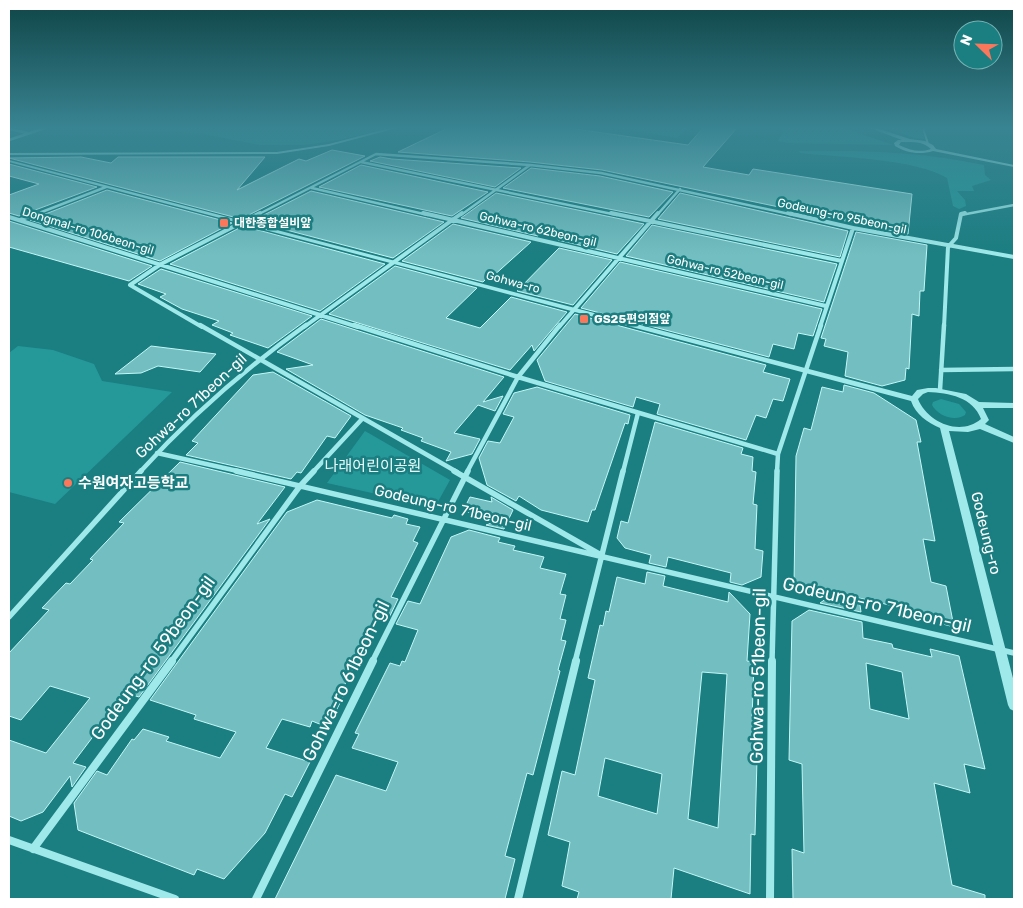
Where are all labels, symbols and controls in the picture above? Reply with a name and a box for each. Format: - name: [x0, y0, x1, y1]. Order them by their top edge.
- north arrow: [953, 20, 1003, 70]
- text: N: [957, 32, 976, 48]
- street label: Godeung-ro 95beon-gil: [776, 195, 908, 237]
- street label: Dongmal-ro 106beon-gil: [21, 204, 155, 258]
- street label: Gohwa-ro 62beon-gil: [478, 209, 598, 249]
- place label: 대한종합설비앞: [234, 216, 311, 230]
- marker: 대한종합설비앞: [218, 217, 230, 229]
- street label: Gohwa-ro 52beon-gil: [665, 252, 785, 292]
- street label: Gohwa-ro: [484, 268, 542, 296]
- place label: GS25편의점앞: [594, 312, 670, 326]
- marker: GS25편의점앞: [578, 313, 590, 325]
- street label: Gohwa-ro 71beon-gil: [132, 350, 250, 462]
- park label: 나래어린이공원: [325, 457, 421, 475]
- place label: 수원여자고등학교: [78, 474, 189, 492]
- marker: 수원여자고등학교: [62, 477, 74, 489]
- street label: Godeung-ro 71beon-gil: [373, 481, 533, 535]
- street label: Godeung-ro: [967, 490, 1005, 576]
- street label: Godeung-ro 59beon-gil: [86, 572, 220, 744]
- street label: Godeung-ro 71beon-gil: [780, 573, 974, 637]
- street label: Gohwa-ro 51beon-gil: [745, 588, 771, 764]
- street label: Gohwa-ro 61beon-gil: [298, 597, 394, 765]

